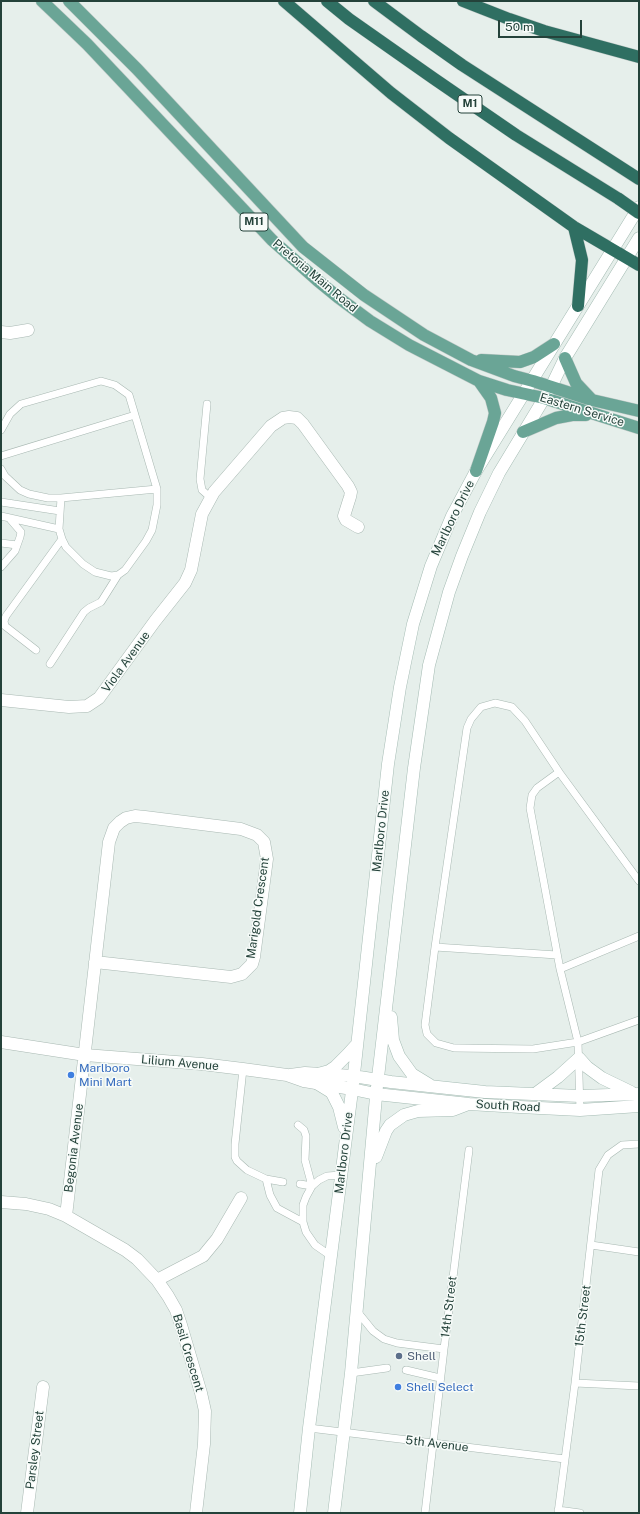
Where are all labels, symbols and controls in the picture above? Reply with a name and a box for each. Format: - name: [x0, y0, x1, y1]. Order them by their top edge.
- scale bar: [500, 12, 584, 38]
- text: 50 m: [505, 20, 533, 34]
- road number: M1: [458, 95, 482, 113]
- road number: M11: [240, 213, 268, 231]
- street label: Pretoria Main Road: [270, 236, 360, 316]
- street label: Eastern Service: [538, 390, 626, 430]
- street label: Marlboro Drive: [428, 478, 478, 558]
- street label: Viola Avenue: [99, 629, 153, 695]
- street label: Marlboro Drive: [370, 789, 392, 873]
- street label: Marigold Crescent: [244, 856, 272, 960]
- street label: Lilium Avenue: [140, 1052, 220, 1074]
- place label: Marlboro Mini Mart: [79, 1061, 132, 1089]
- marker: Marlboro Mini Mart: [66, 1070, 76, 1080]
- street label: South Road: [475, 1097, 541, 1115]
- street label: Begonia Avenue: [61, 1103, 87, 1193]
- street label: Marlboro Drive: [332, 1111, 356, 1195]
- street label: 14th Street: [438, 1275, 460, 1339]
- street label: 15th Street: [572, 1284, 594, 1348]
- street label: Basil Crescent: [169, 1312, 207, 1394]
- place label: Shell: [407, 1349, 436, 1363]
- marker: Shell: [394, 1351, 404, 1361]
- place label: Shell Select: [406, 1380, 474, 1394]
- marker: Shell Select: [393, 1382, 403, 1392]
- street label: Parsley Street: [23, 1410, 47, 1490]
- street label: 5th Avenue: [405, 1433, 469, 1455]

